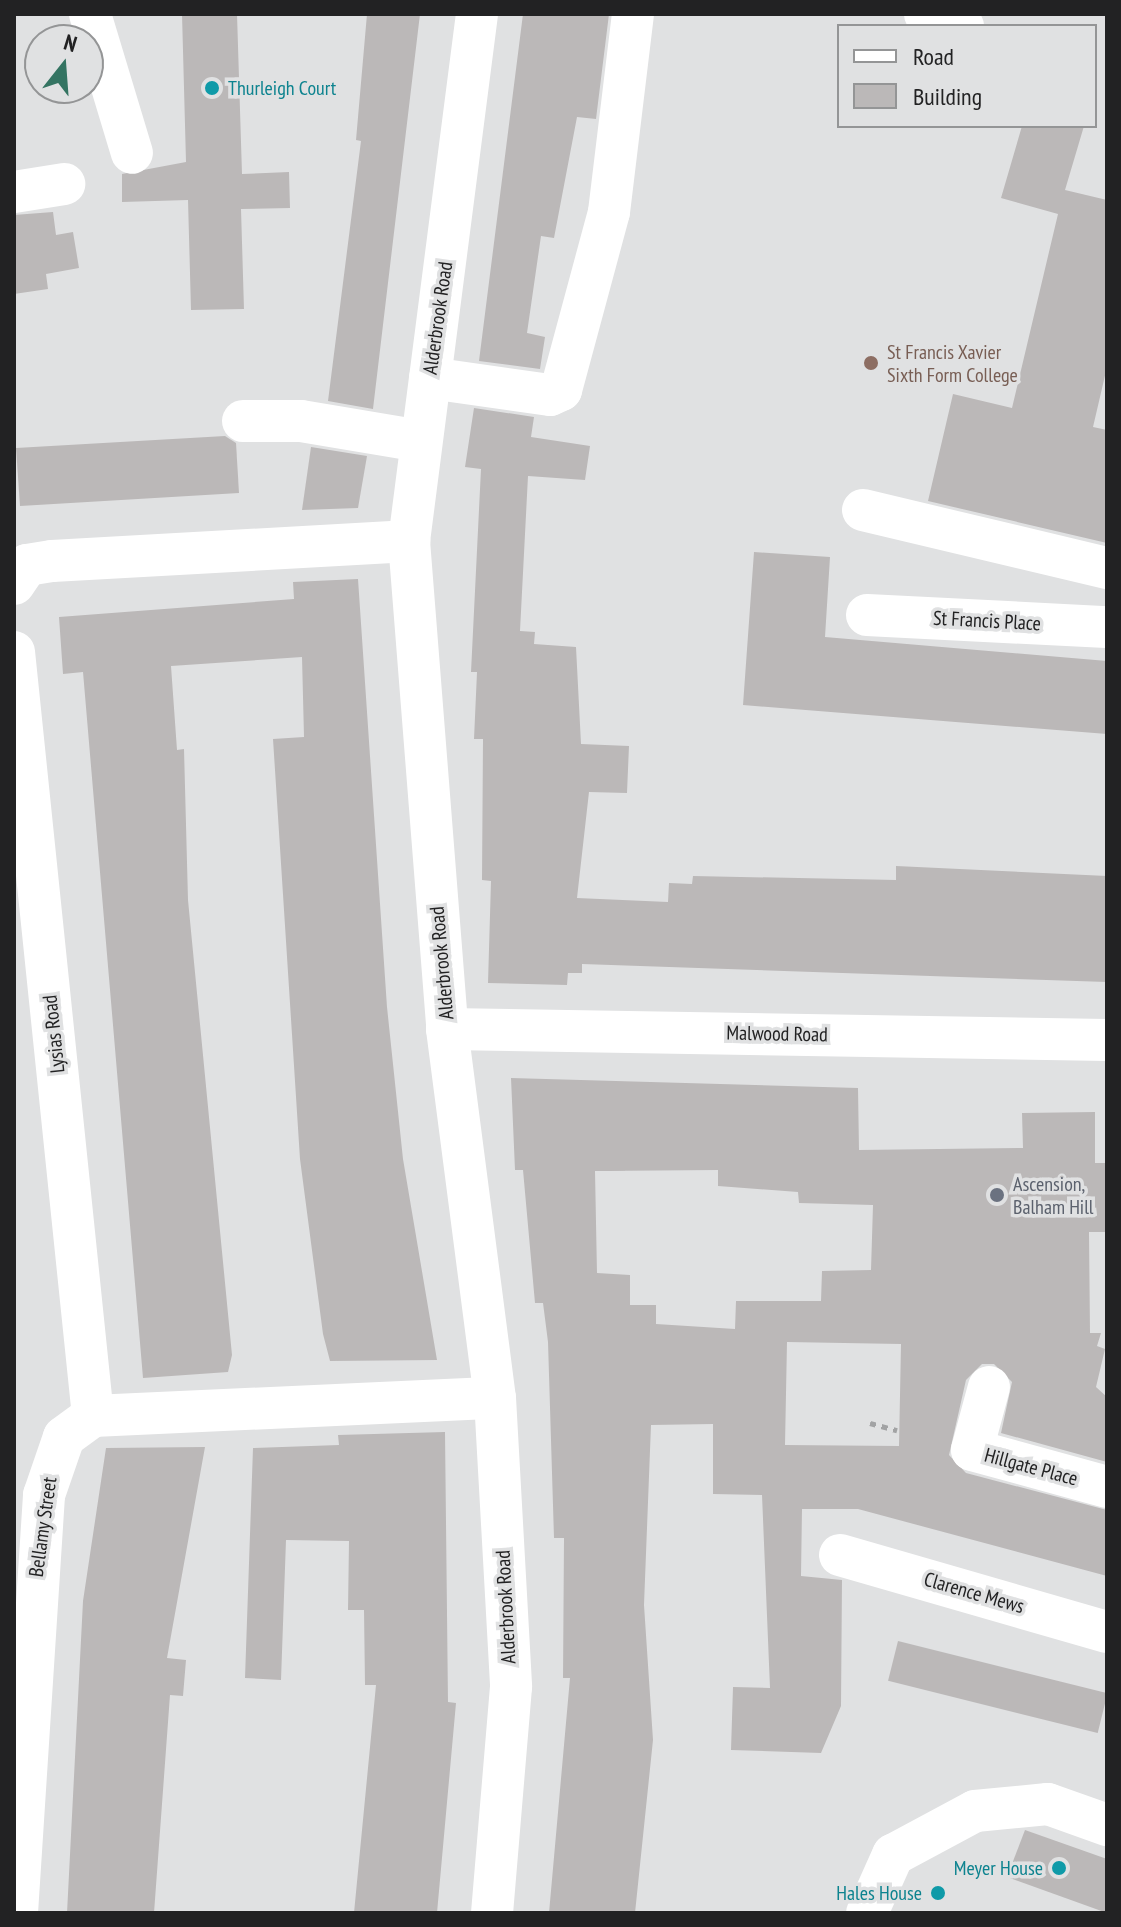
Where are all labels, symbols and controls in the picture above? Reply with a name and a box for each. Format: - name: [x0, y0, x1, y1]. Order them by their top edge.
- north arrow: [24, 24, 104, 104]
- legend: [837, 24, 1097, 128]
- text: N: [61, 28, 80, 58]
- text: Road: [913, 41, 954, 72]
- place label: Thurleigh Court: [228, 76, 336, 100]
- marker: Thurleigh Court: [203, 79, 221, 97]
- text: Building: [913, 81, 982, 112]
- street label: Alderbrook Road: [418, 260, 458, 376]
- place label: St Francis Xavier Sixth Form College: [887, 340, 1018, 387]
- marker: St Francis Xavier Sixth Form College: [862, 354, 880, 372]
- street label: St Francis Place: [932, 606, 1042, 636]
- street label: Alderbrook Road: [425, 905, 459, 1021]
- street label: Lysias Road: [38, 994, 70, 1074]
- street label: Malwood Road: [726, 1021, 828, 1047]
- place label: Ascension, Balham Hill: [1013, 1172, 1094, 1219]
- marker: Ascension, Balham Hill: [988, 1186, 1006, 1204]
- street label: Hillgate Place: [982, 1443, 1080, 1491]
- street label: Bellamy Street: [24, 1475, 62, 1579]
- street label: Alderbrook Road: [491, 1549, 521, 1665]
- street label: Clarence Mews: [921, 1567, 1027, 1619]
- place label: Meyer House: [954, 1856, 1043, 1880]
- marker: Meyer House: [1050, 1859, 1068, 1877]
- place label: Hales House: [836, 1881, 922, 1905]
- marker: Hales House: [929, 1884, 947, 1902]

